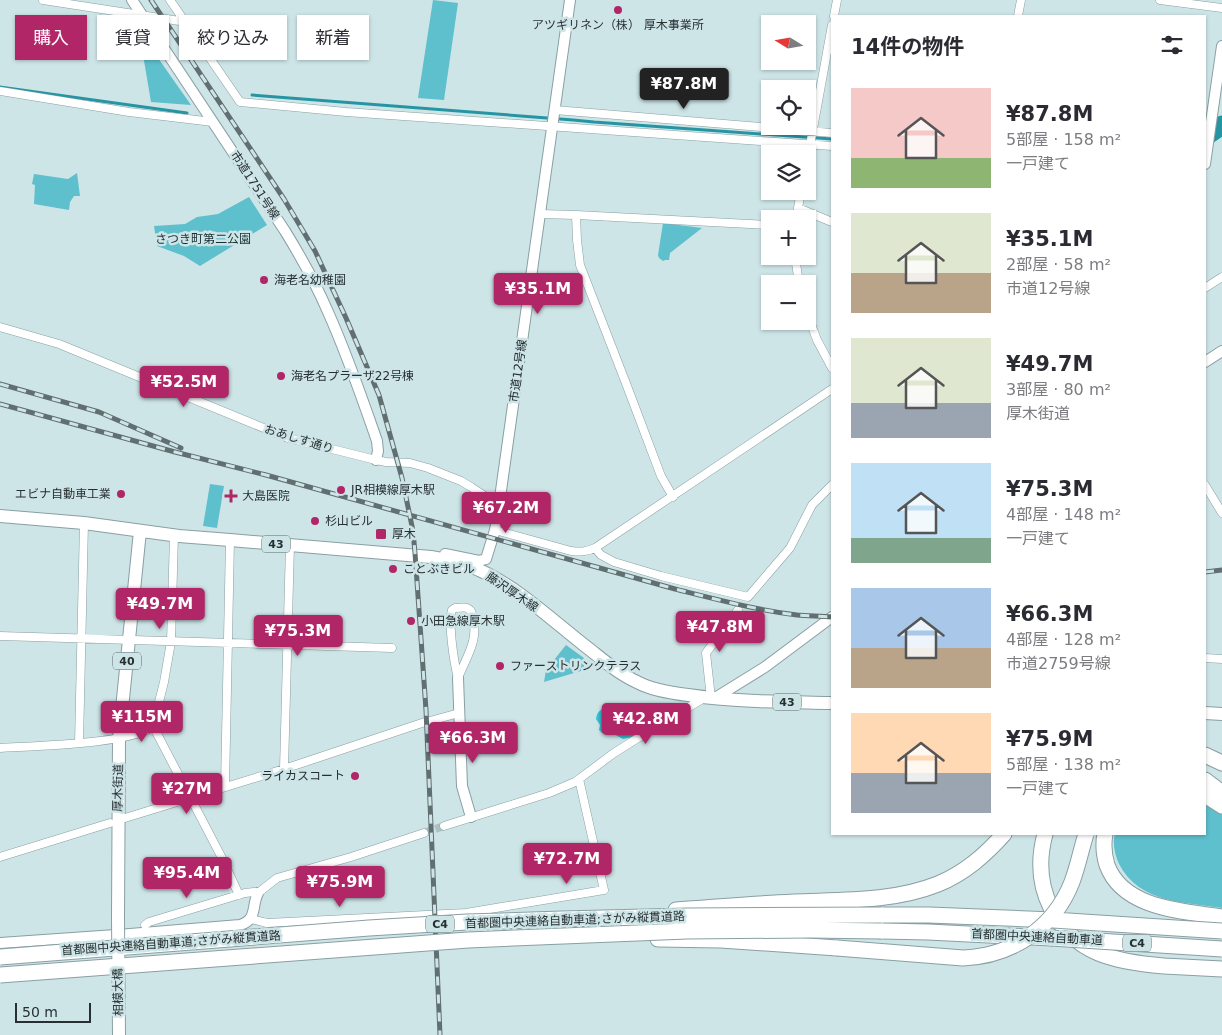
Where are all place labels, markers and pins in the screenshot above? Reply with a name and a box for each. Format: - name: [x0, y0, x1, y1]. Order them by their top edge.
- marker: アツギリネン（株） 厚木事業所: [612, 4, 624, 16]
- place label: アツギリネン（株） 厚木事業所: [532, 18, 704, 32]
- pin: ¥87.8M: [643, 68, 725, 110]
- pin: ¥35.1M: [497, 272, 579, 315]
- place label: 海老名幼稚園: [274, 273, 346, 287]
- marker: 海老名幼稚園: [258, 274, 270, 286]
- pin: ¥52.5M: [143, 366, 225, 408]
- place label: 海老名プラーザ22号棟: [291, 369, 414, 383]
- marker: 海老名プラーザ22号棟: [275, 370, 287, 382]
- place label: JR相模線厚木駅: [350, 483, 435, 497]
- marker: JR相模線厚木駅: [335, 484, 347, 496]
- place label: エビナ自動車工業: [15, 487, 111, 501]
- marker: エビナ自動車工業: [115, 488, 127, 500]
- marker: 大島医院: [224, 489, 238, 503]
- place label: 大島医院: [242, 489, 290, 503]
- pin: ¥67.2M: [465, 492, 547, 534]
- place label: 杉山ビル: [325, 514, 373, 528]
- marker: 杉山ビル: [309, 515, 321, 527]
- marker: 厚木: [374, 527, 388, 541]
- place label: 厚木: [392, 527, 416, 541]
- place label: ことぶきビル: [403, 562, 475, 576]
- marker: ことぶきビル: [387, 563, 399, 575]
- pin: ¥49.7M: [119, 588, 201, 630]
- pin: ¥47.8M: [679, 610, 761, 653]
- pin: ¥75.3M: [257, 614, 339, 657]
- place label: 小田急線厚木駅: [421, 614, 505, 628]
- marker: 小田急線厚木駅: [405, 615, 417, 627]
- place label: ファーストリンクテラス: [510, 659, 641, 673]
- marker: ファーストリンクテラス: [494, 660, 506, 672]
- pin: ¥115M: [107, 700, 177, 743]
- pin: ¥42.8M: [605, 702, 687, 745]
- pin: ¥66.3M: [432, 722, 514, 764]
- place label: ライカスコート: [261, 769, 345, 783]
- marker: ライカスコート: [349, 770, 361, 782]
- pin: ¥27M: [157, 772, 217, 815]
- pin: ¥72.7M: [526, 842, 608, 885]
- pin: ¥95.4M: [146, 856, 228, 899]
- pin: ¥75.9M: [299, 866, 381, 908]

